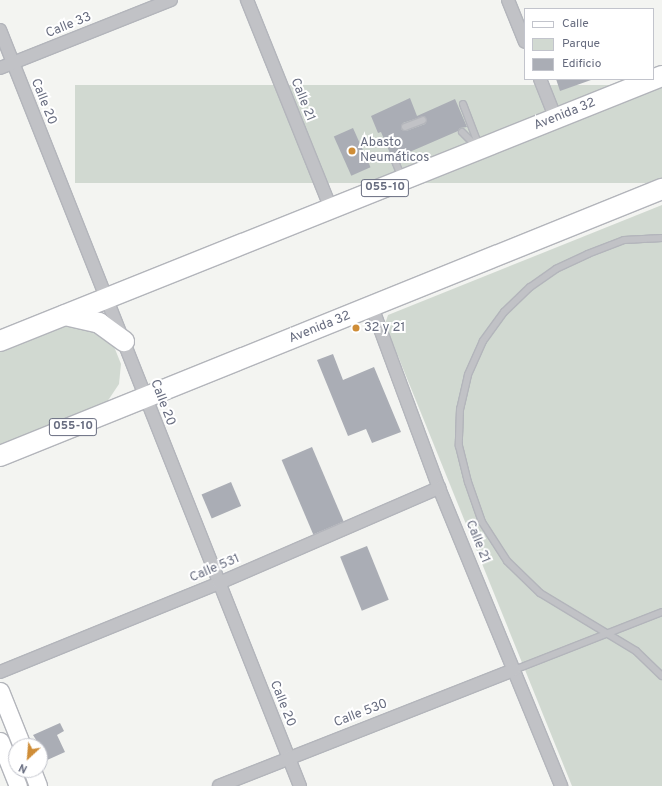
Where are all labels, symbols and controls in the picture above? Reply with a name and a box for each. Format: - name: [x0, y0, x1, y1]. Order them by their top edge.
- legend: [524, 8, 654, 80]
- street label: Calle 33: [44, 10, 94, 42]
- text: Calle: [562, 16, 589, 32]
- text: Parque: [562, 36, 600, 52]
- text: Edificio: [562, 56, 601, 72]
- street label: Calle 21: [286, 76, 318, 124]
- street label: Calle 20: [27, 77, 59, 127]
- street label: Avenida 32: [532, 96, 598, 134]
- place label: Abasto Neumáticos: [360, 136, 429, 167]
- marker: Abasto Neumáticos: [347, 146, 357, 156]
- road number: 055-10: [360, 178, 410, 198]
- street label: Avenida 32: [287, 309, 353, 347]
- place label: 32 y 21: [364, 320, 405, 336]
- marker: 32 y 21: [351, 323, 361, 333]
- street label: Calle 20: [146, 378, 178, 428]
- road number: 055-10: [48, 417, 98, 437]
- street label: Calle 21: [461, 518, 493, 566]
- street label: Calle 531: [188, 551, 242, 587]
- street label: Calle 20: [266, 679, 298, 729]
- street label: Calle 530: [332, 697, 390, 731]
- north arrow: [8, 738, 48, 778]
- text: N: [17, 760, 30, 776]

